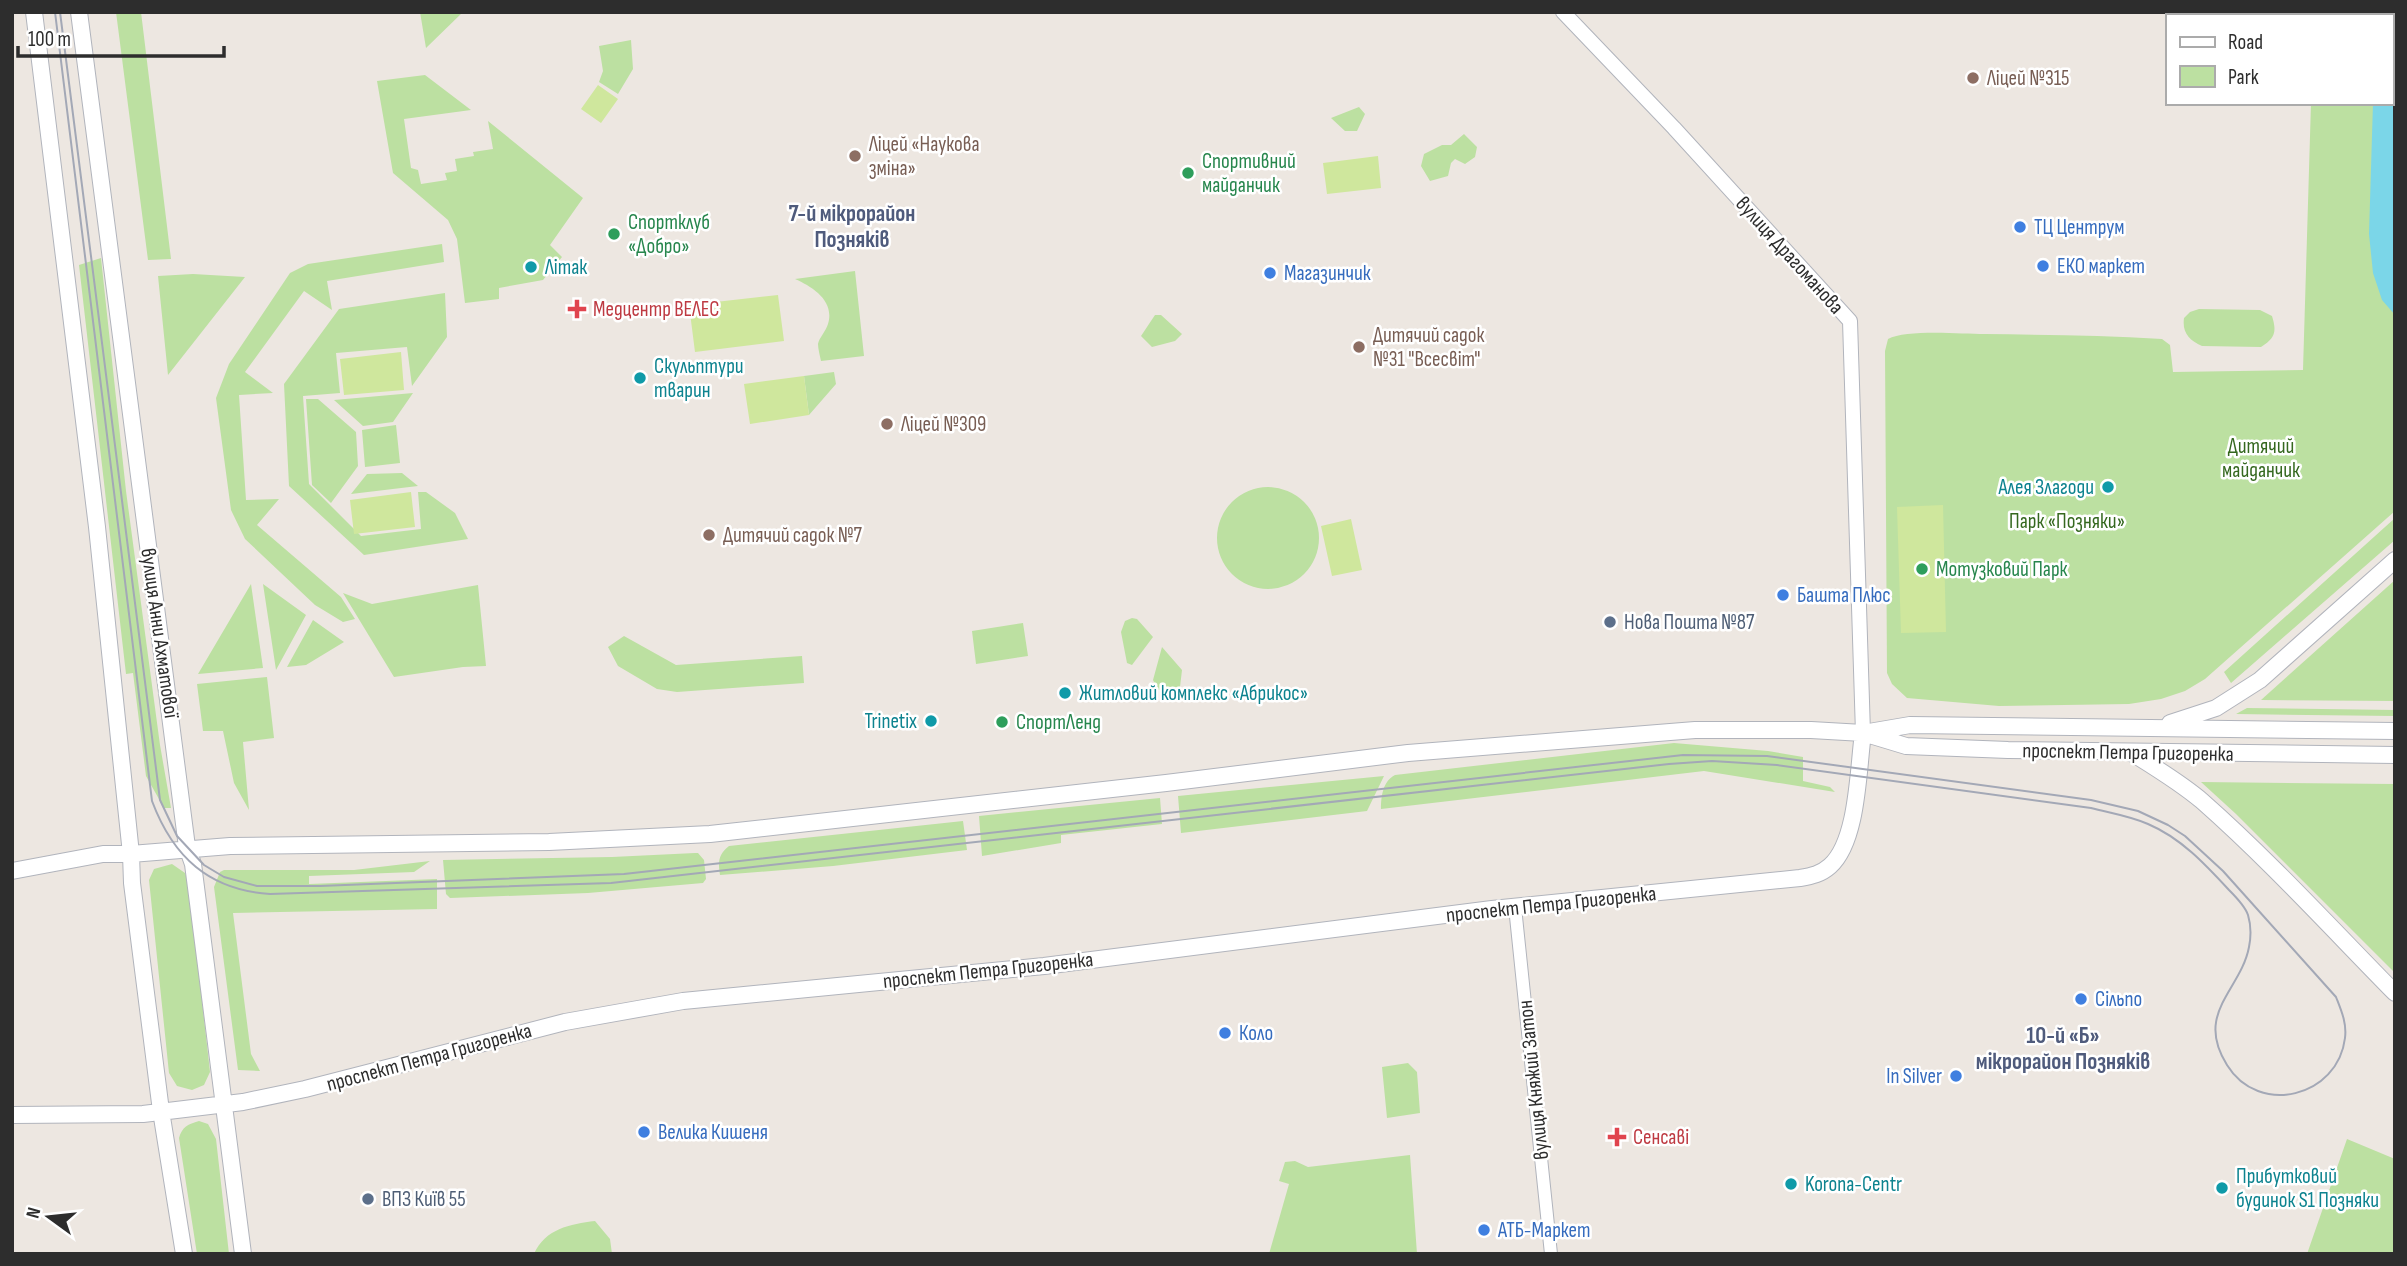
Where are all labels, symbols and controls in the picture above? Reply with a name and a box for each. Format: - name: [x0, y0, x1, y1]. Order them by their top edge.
- scale bar: [18, 14, 224, 58]
- legend: [2166, 14, 2393, 105]
- text: 100 m: [28, 27, 71, 52]
- text: Road: [2228, 30, 2263, 55]
- text: Park: [2228, 65, 2259, 90]
- place label: Ліцей №315: [1986, 66, 2070, 91]
- marker: Ліцей №315: [1965, 70, 1981, 86]
- place label: Ліцей «Наукова зміна»: [868, 132, 980, 181]
- marker: Ліцей «Наукова зміна»: [847, 148, 863, 164]
- place label: Спортивний майданчик: [1202, 149, 1296, 198]
- marker: Спортивний майданчик: [1180, 165, 1196, 181]
- street label: вулиця Драгоманова: [1730, 192, 1849, 319]
- district label: 7-й мікрорайон Позняків: [789, 200, 915, 254]
- place label: Спортклуб «Добро»: [628, 210, 710, 259]
- place label: ТЦ Центрум: [2034, 215, 2125, 240]
- marker: ТЦ Центрум: [2012, 219, 2028, 235]
- marker: Спортклуб «Добро»: [606, 226, 622, 242]
- place label: ЕКО маркет: [2057, 254, 2145, 279]
- place label: Літак: [544, 255, 587, 280]
- marker: ЕКО маркет: [2035, 258, 2051, 274]
- marker: Літак: [523, 259, 539, 275]
- place label: Магазинчик: [1284, 261, 1371, 286]
- marker: Магазинчик: [1262, 265, 1278, 281]
- place label: Медцентр ВЕЛЕС: [593, 297, 719, 322]
- marker: Медцентр ВЕЛЕС: [567, 299, 587, 319]
- place label: Дитячий садок №31 "Всесвіт": [1373, 323, 1484, 372]
- marker: Дитячий садок №31 "Всесвіт": [1351, 339, 1367, 355]
- place label: Скульптури тварин: [654, 354, 744, 403]
- marker: Скульптури тварин: [632, 370, 648, 386]
- place label: Ліцей №309: [900, 412, 986, 437]
- marker: Ліцей №309: [879, 416, 895, 432]
- park label: Дитячий майданчик: [2222, 434, 2300, 483]
- place label: Алея Злагоди: [1997, 475, 2094, 500]
- marker: Алея Злагоди: [2100, 479, 2116, 495]
- park label: Парк «Позняки»: [2009, 509, 2125, 534]
- place label: Дитячий садок №7: [723, 523, 863, 548]
- marker: Дитячий садок №7: [701, 527, 717, 543]
- street label: вулиця Анни Ахматової: [135, 547, 184, 721]
- place label: Мотузковий Парк: [1936, 557, 2068, 582]
- marker: Мотузковий Парк: [1914, 561, 1930, 577]
- place label: Башта Плюс: [1797, 583, 1891, 608]
- marker: Башта Плюс: [1775, 587, 1791, 603]
- place label: Нова Пошта №87: [1624, 610, 1755, 635]
- marker: Нова Пошта №87: [1602, 614, 1618, 630]
- place label: Житловий комплекс «Абрикос»: [1079, 681, 1308, 706]
- marker: Житловий комплекс «Абрикос»: [1057, 685, 1073, 701]
- place label: Trinetix: [865, 709, 917, 734]
- place label: СпортЛенд: [1016, 710, 1101, 735]
- marker: Trinetix: [923, 713, 939, 729]
- marker: СпортЛенд: [994, 714, 1010, 730]
- street label: проспект Петра Григоренка: [2022, 738, 2234, 767]
- street label: проспект Петра Григоренка: [1445, 881, 1657, 928]
- street label: проспект Петра Григоренка: [882, 947, 1094, 994]
- place label: Сільпо: [2095, 987, 2142, 1012]
- marker: Сільпо: [2073, 991, 2089, 1007]
- street label: вулиця Княжий Затон: [1513, 999, 1554, 1161]
- street label: проспект Петра Григоренка: [324, 1018, 534, 1097]
- place label: Коло: [1239, 1021, 1273, 1046]
- district label: 10-й «Б» мікрорайон Позняків: [1976, 1022, 2150, 1076]
- marker: Коло: [1217, 1025, 1233, 1041]
- place label: In Silver: [1886, 1064, 1942, 1089]
- marker: In Silver: [1948, 1068, 1964, 1084]
- place label: Велика Кишеня: [658, 1120, 768, 1145]
- marker: Велика Кишеня: [636, 1124, 652, 1140]
- place label: Сенсаві: [1633, 1125, 1689, 1150]
- marker: Сенсаві: [1607, 1127, 1627, 1147]
- place label: Прибутковий будинок S1 Позняки: [2236, 1164, 2379, 1213]
- place label: Korona-Centr: [1805, 1172, 1902, 1197]
- marker: Korona-Centr: [1783, 1176, 1799, 1192]
- marker: Прибутковий будинок S1 Позняки: [2214, 1180, 2230, 1196]
- north arrow: [14, 1182, 84, 1252]
- place label: ВПЗ Київ 55: [382, 1187, 466, 1212]
- marker: ВПЗ Київ 55: [360, 1191, 376, 1207]
- text: N: [22, 1205, 46, 1221]
- place label: АТБ-Маркет: [1497, 1218, 1590, 1243]
- marker: АТБ-Маркет: [1476, 1222, 1492, 1238]

